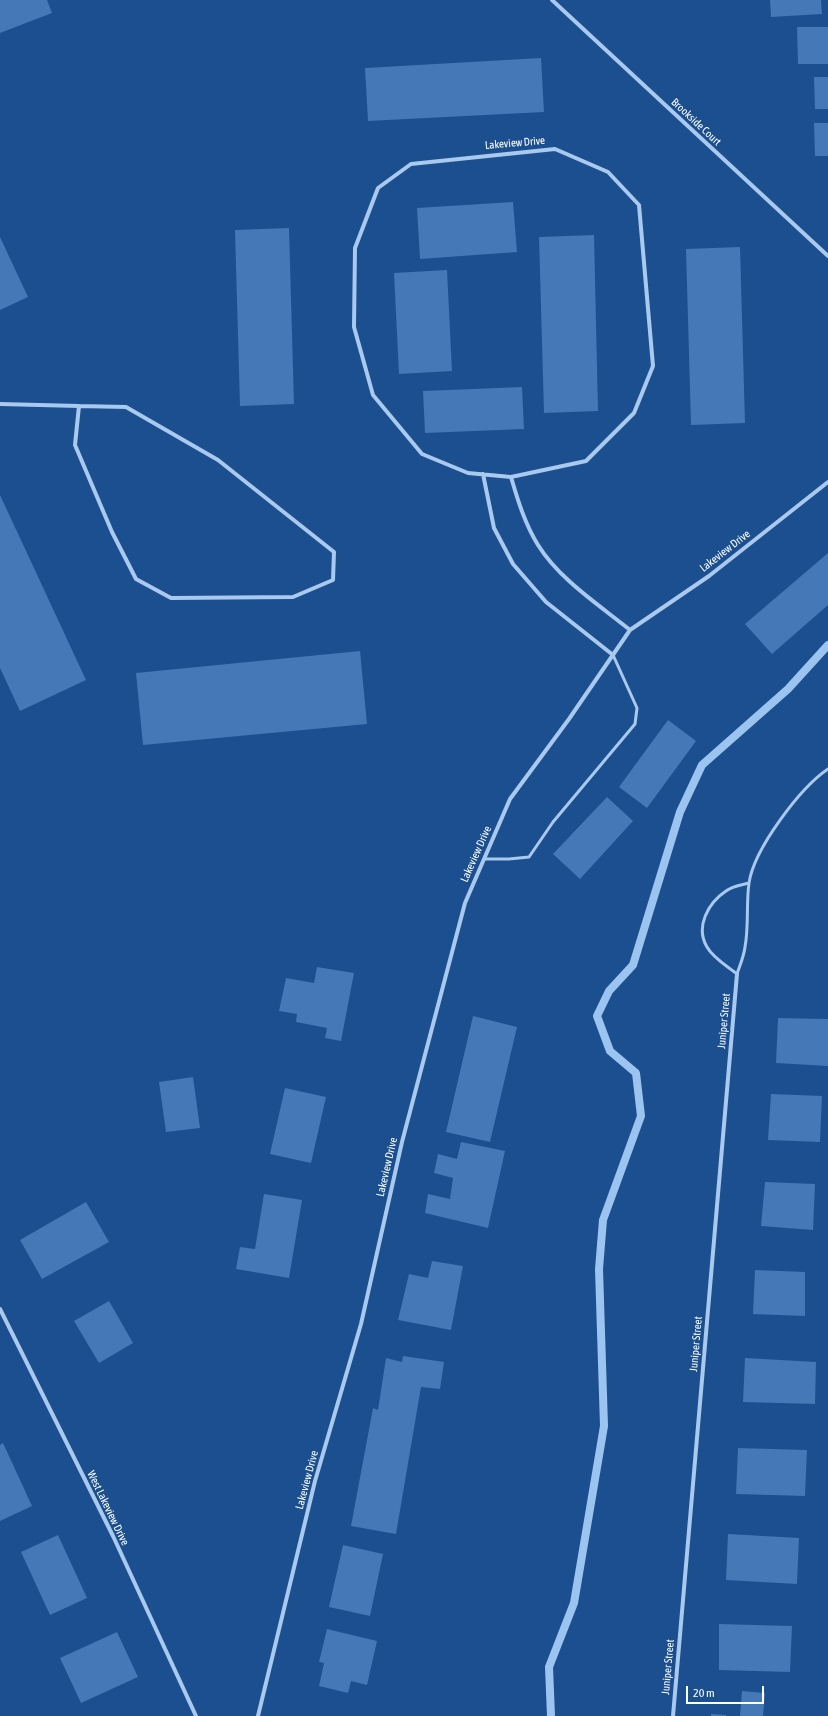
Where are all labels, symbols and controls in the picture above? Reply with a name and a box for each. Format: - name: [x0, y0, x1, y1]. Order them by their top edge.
- street label: Brookside Court: [668, 96, 724, 148]
- street label: Lakeview Drive: [484, 134, 546, 152]
- street label: Lakeview Drive: [697, 527, 753, 575]
- street label: Lakeview Drive: [458, 824, 494, 884]
- street label: Juniper Street: [715, 993, 733, 1049]
- street label: Lakeview Drive: [374, 1136, 400, 1198]
- street label: Juniper Street: [687, 1316, 705, 1372]
- street label: Lakeview Drive: [293, 1449, 321, 1511]
- street label: West Lakeview Drive: [84, 1469, 132, 1547]
- street label: Juniper Street: [659, 1639, 677, 1695]
- scale bar: [688, 1678, 766, 1704]
- text: 20 m: [693, 1686, 715, 1700]

